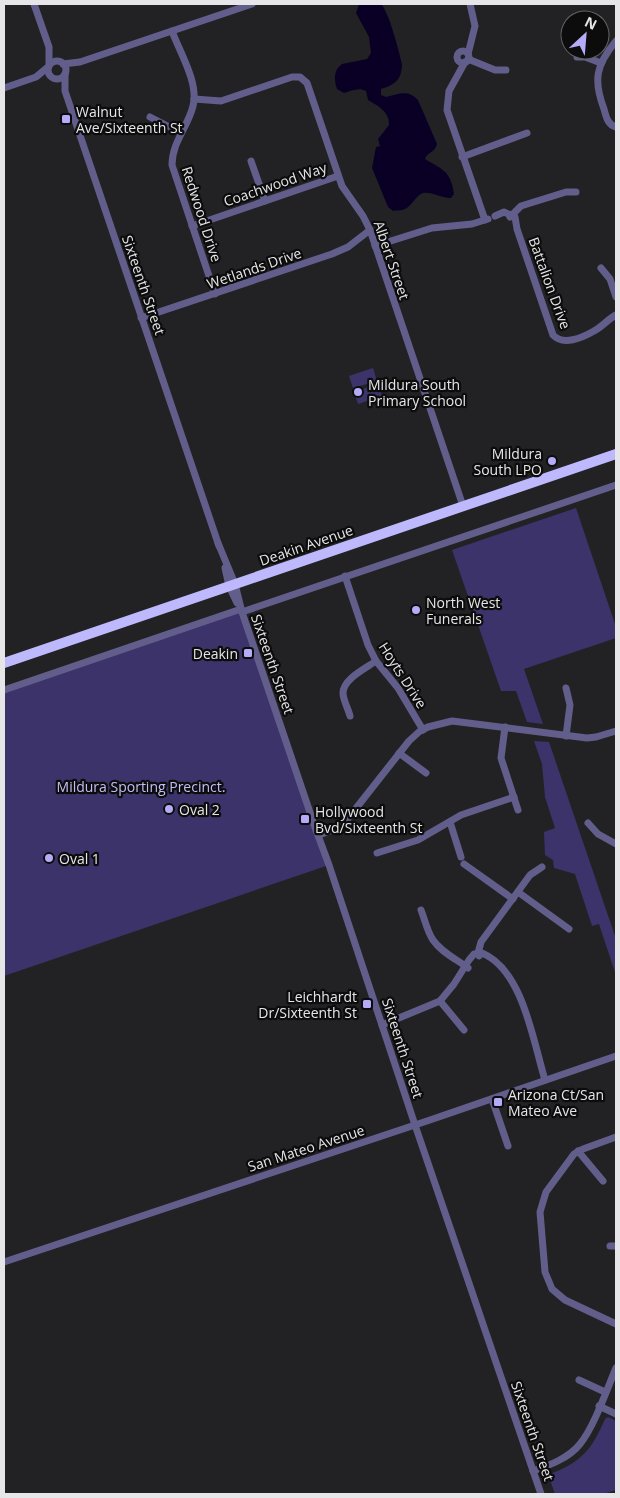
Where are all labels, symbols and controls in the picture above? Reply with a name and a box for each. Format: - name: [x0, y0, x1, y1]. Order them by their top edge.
- north arrow: [560, 10, 610, 60]
- text: N: [582, 12, 600, 34]
- place label: Walnut Ave/Sixteenth St: [76, 102, 183, 137]
- marker: Walnut Ave/Sixteenth St: [60, 113, 72, 125]
- street label: Coachwood Way: [221, 157, 330, 211]
- street label: Redwood Drive: [178, 164, 226, 264]
- street label: Albert Street: [370, 218, 414, 302]
- street label: Sixteenth Street: [118, 233, 170, 337]
- street label: Battalion Drive: [525, 234, 575, 332]
- street label: Wetlands Drive: [204, 243, 304, 293]
- place label: Mildura South Primary School: [368, 375, 466, 410]
- marker: Mildura South Primary School: [352, 386, 364, 398]
- place label: Mildura South LPO: [473, 444, 542, 479]
- marker: Mildura South LPO: [546, 455, 558, 467]
- street label: Deakin Avenue: [257, 520, 355, 570]
- place label: North West Funerals: [426, 593, 500, 628]
- marker: North West Funerals: [410, 604, 422, 616]
- street label: Sixteenth Street: [247, 612, 299, 716]
- street label: Hoyts Drive: [375, 638, 432, 712]
- place label: Deakin: [193, 644, 238, 663]
- marker: Deakin: [242, 647, 254, 659]
- park label: Mildura Sporting Precinct.: [57, 777, 225, 796]
- place label: Oval 2: [179, 800, 220, 819]
- place label: Hollywood Bvd/Sixteenth St: [315, 802, 422, 837]
- marker: Oval 2: [163, 803, 175, 815]
- marker: Hollywood Bvd/Sixteenth St: [299, 813, 311, 825]
- place label: Oval 1: [59, 849, 100, 868]
- marker: Oval 1: [43, 852, 55, 864]
- place label: Leichhardt Dr/Sixteenth St: [258, 987, 357, 1022]
- street label: Sixteenth Street: [378, 996, 428, 1100]
- marker: Leichhardt Dr/Sixteenth St: [361, 998, 373, 1010]
- place label: Arizona Ct/San Mateo Ave: [508, 1085, 604, 1120]
- marker: Arizona Ct/San Mateo Ave: [492, 1096, 504, 1108]
- street label: San Mateo Avenue: [245, 1120, 367, 1176]
- street label: Sixteenth Street: [507, 1379, 559, 1483]

